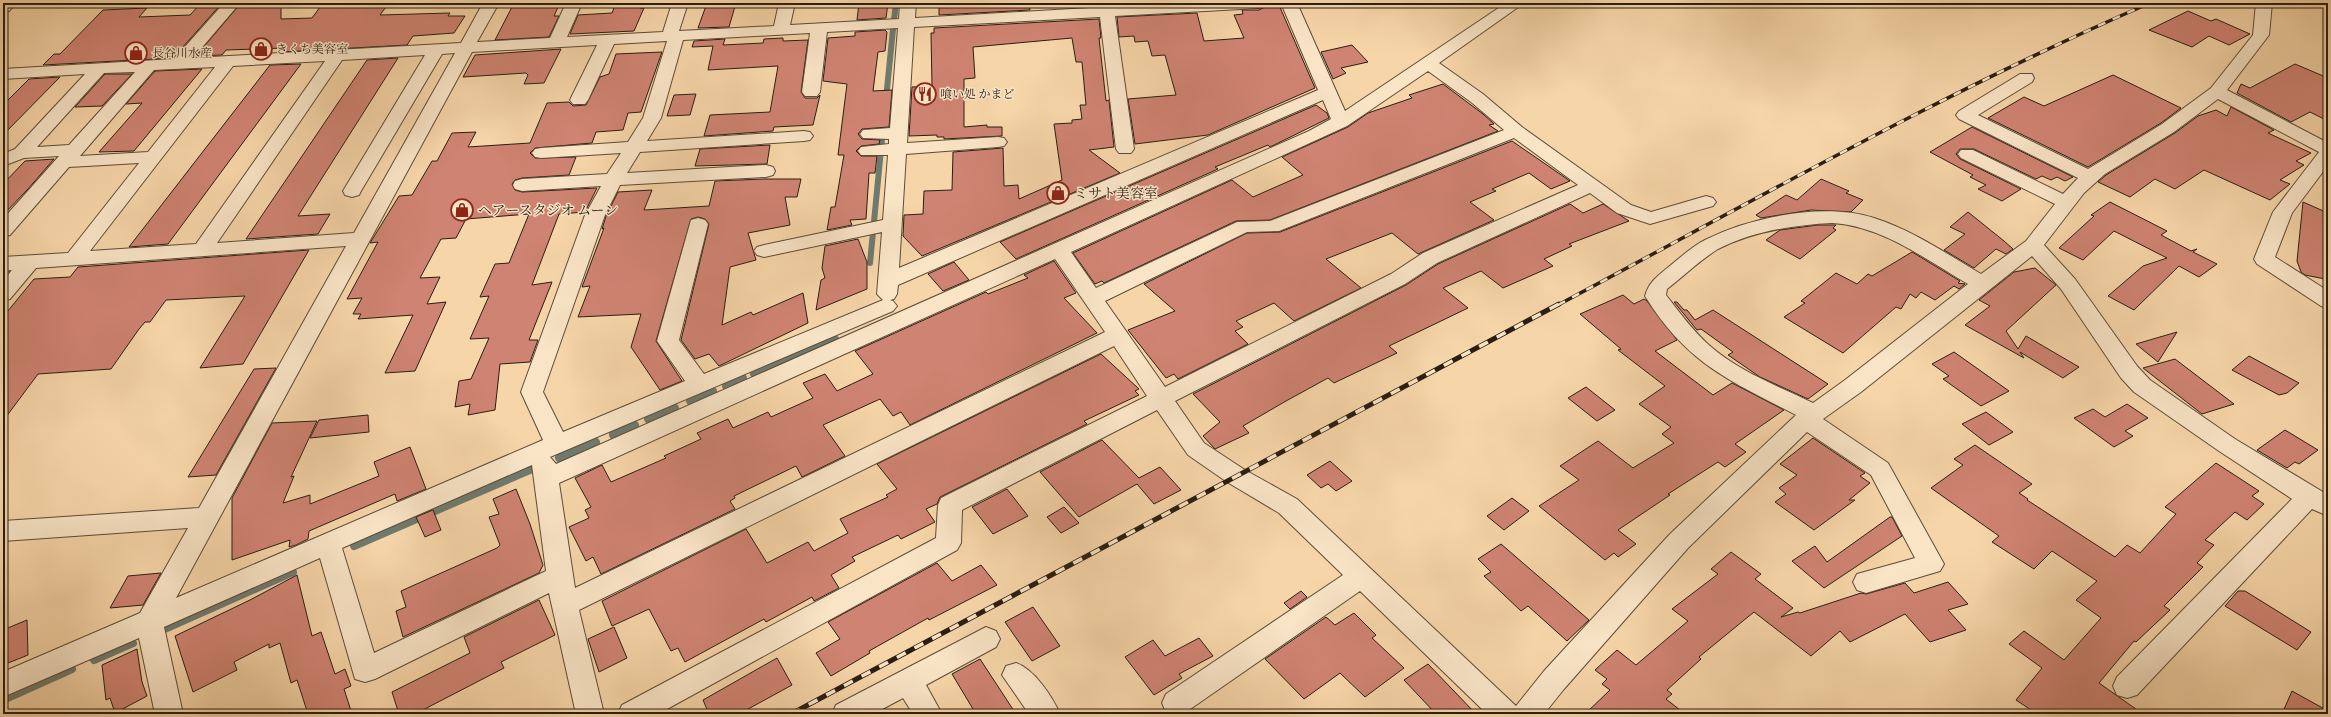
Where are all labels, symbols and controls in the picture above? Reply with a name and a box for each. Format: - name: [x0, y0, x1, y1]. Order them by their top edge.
- shop icon: きくち美容室: [248, 36, 274, 62]
- shop icon: 長谷川水産: [123, 40, 149, 66]
- place label: きくち美容室: [276, 41, 348, 57]
- place label: 長谷川水産: [152, 45, 212, 61]
- restaurant icon: 喰い処 かまど: [912, 81, 938, 107]
- place label: 喰い処 かまど: [940, 86, 1014, 102]
- shop icon: ミサト美容室: [1045, 180, 1071, 206]
- place label: ミサト美容室: [1074, 184, 1158, 202]
- shop icon: ヘアースタジオ ムーン: [449, 197, 475, 223]
- place label: ヘアースタジオ ムーン: [478, 201, 618, 219]

